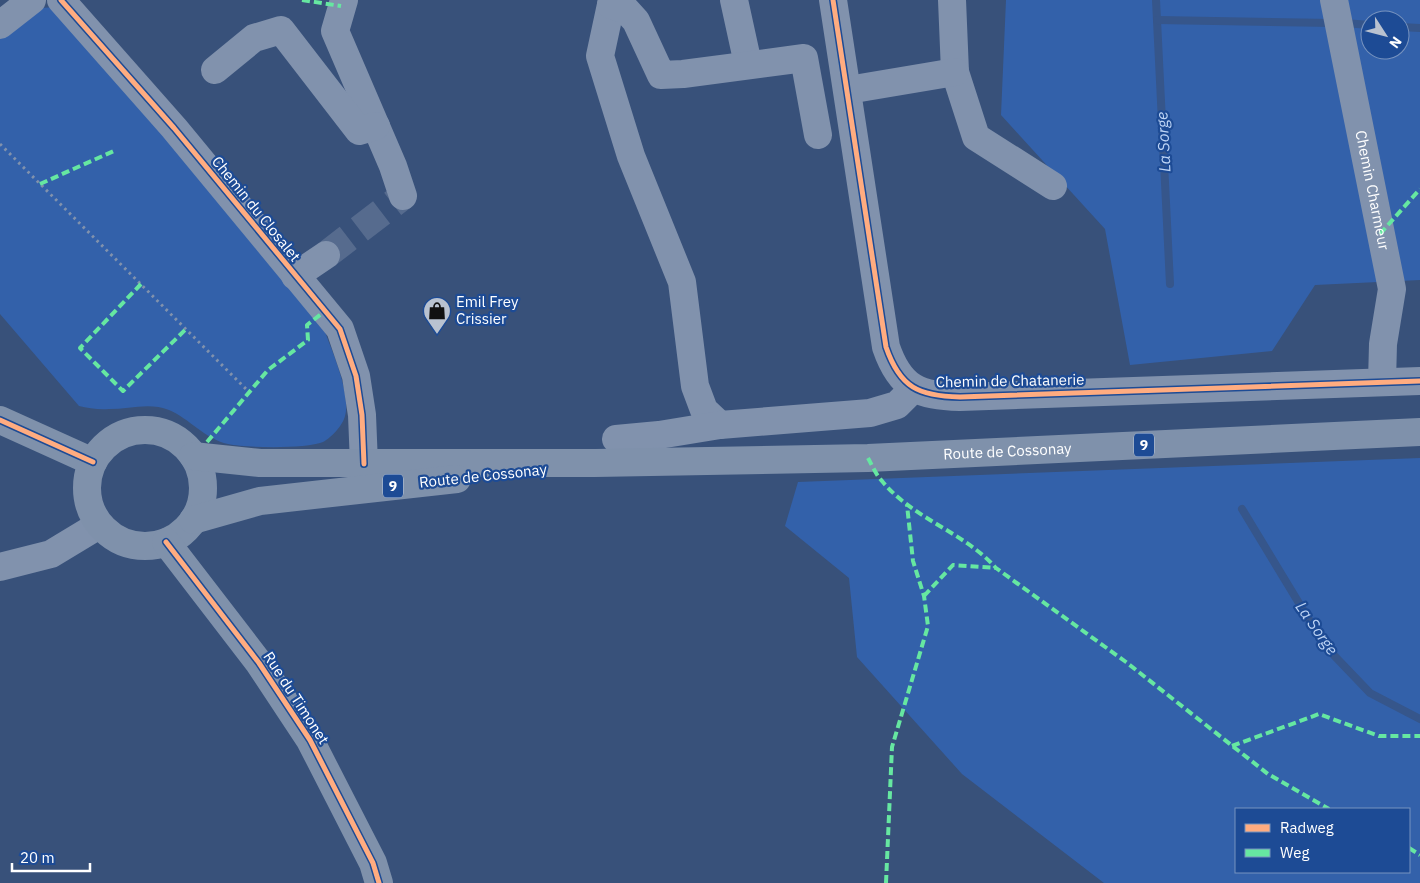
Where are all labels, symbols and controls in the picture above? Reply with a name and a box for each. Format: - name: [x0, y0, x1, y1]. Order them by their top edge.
- north arrow: [1360, 10, 1410, 60]
- text: N: [1385, 33, 1406, 52]
- water label: La Sorge: [1151, 111, 1175, 173]
- street label: Chemin Charmeur: [1351, 129, 1394, 252]
- street label: Chemin du Closalet: [208, 152, 305, 265]
- place label: Emil Frey Crissier: [456, 292, 519, 328]
- shop icon: Emil Frey Crissier: [422, 296, 452, 335]
- street label: Chemin de Chatanerie: [935, 370, 1085, 391]
- road number: 9: [1134, 434, 1154, 456]
- street label: Route de Cossonay: [943, 438, 1073, 463]
- street label: Route de Cossonay: [418, 459, 548, 492]
- road number: 9: [383, 474, 403, 498]
- water label: La Sorge: [1291, 598, 1343, 658]
- street label: Rue du Timonet: [259, 648, 333, 748]
- legend: [1235, 808, 1410, 873]
- text: Radweg: [1280, 818, 1334, 837]
- scale bar: [12, 840, 90, 872]
- text: Weg: [1280, 843, 1309, 862]
- text: 20 m: [20, 848, 55, 867]

